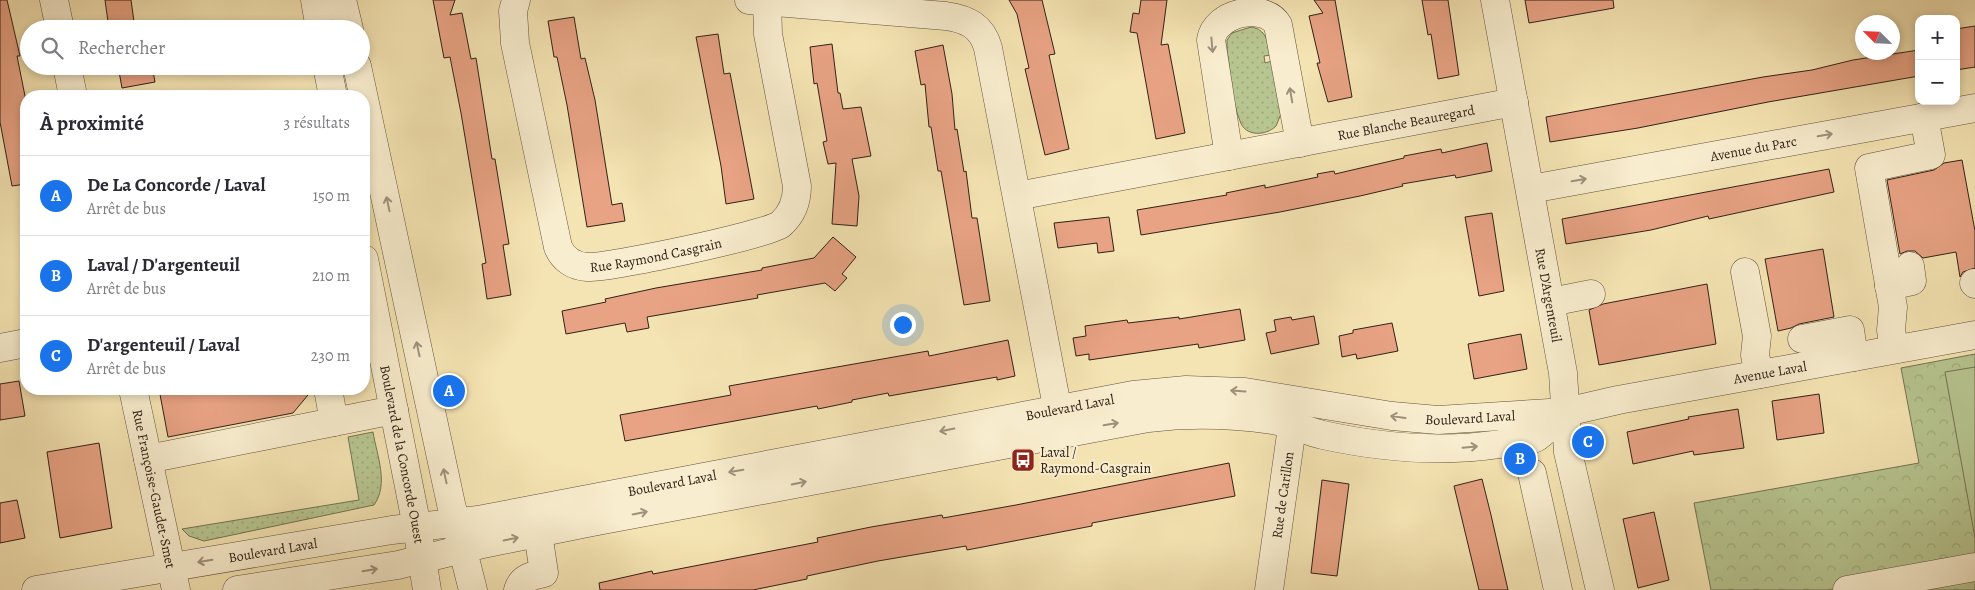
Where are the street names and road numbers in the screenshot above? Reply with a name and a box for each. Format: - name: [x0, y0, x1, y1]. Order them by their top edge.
- street label: Rue Blanche Beauregard: [1336, 100, 1477, 145]
- street label: Avenue du Parc: [1708, 131, 1798, 166]
- street label: Rue Raymond Casgrain: [589, 233, 724, 277]
- street label: Rue D'Argenteuil: [1531, 246, 1567, 344]
- street label: Avenue Laval: [1731, 356, 1809, 388]
- street label: Boulevard de la Concorde Ouest: [376, 363, 429, 545]
- street label: Boulevard Laval: [1024, 389, 1116, 425]
- street label: Boulevard Laval: [1424, 406, 1516, 430]
- street label: Rue Françoise-Gaudet-Smet: [128, 408, 181, 570]
- street label: Rue de Carillon: [1267, 450, 1298, 540]
- street label: Boulevard Laval: [626, 465, 718, 501]
- street label: Boulevard Laval: [227, 533, 319, 567]

